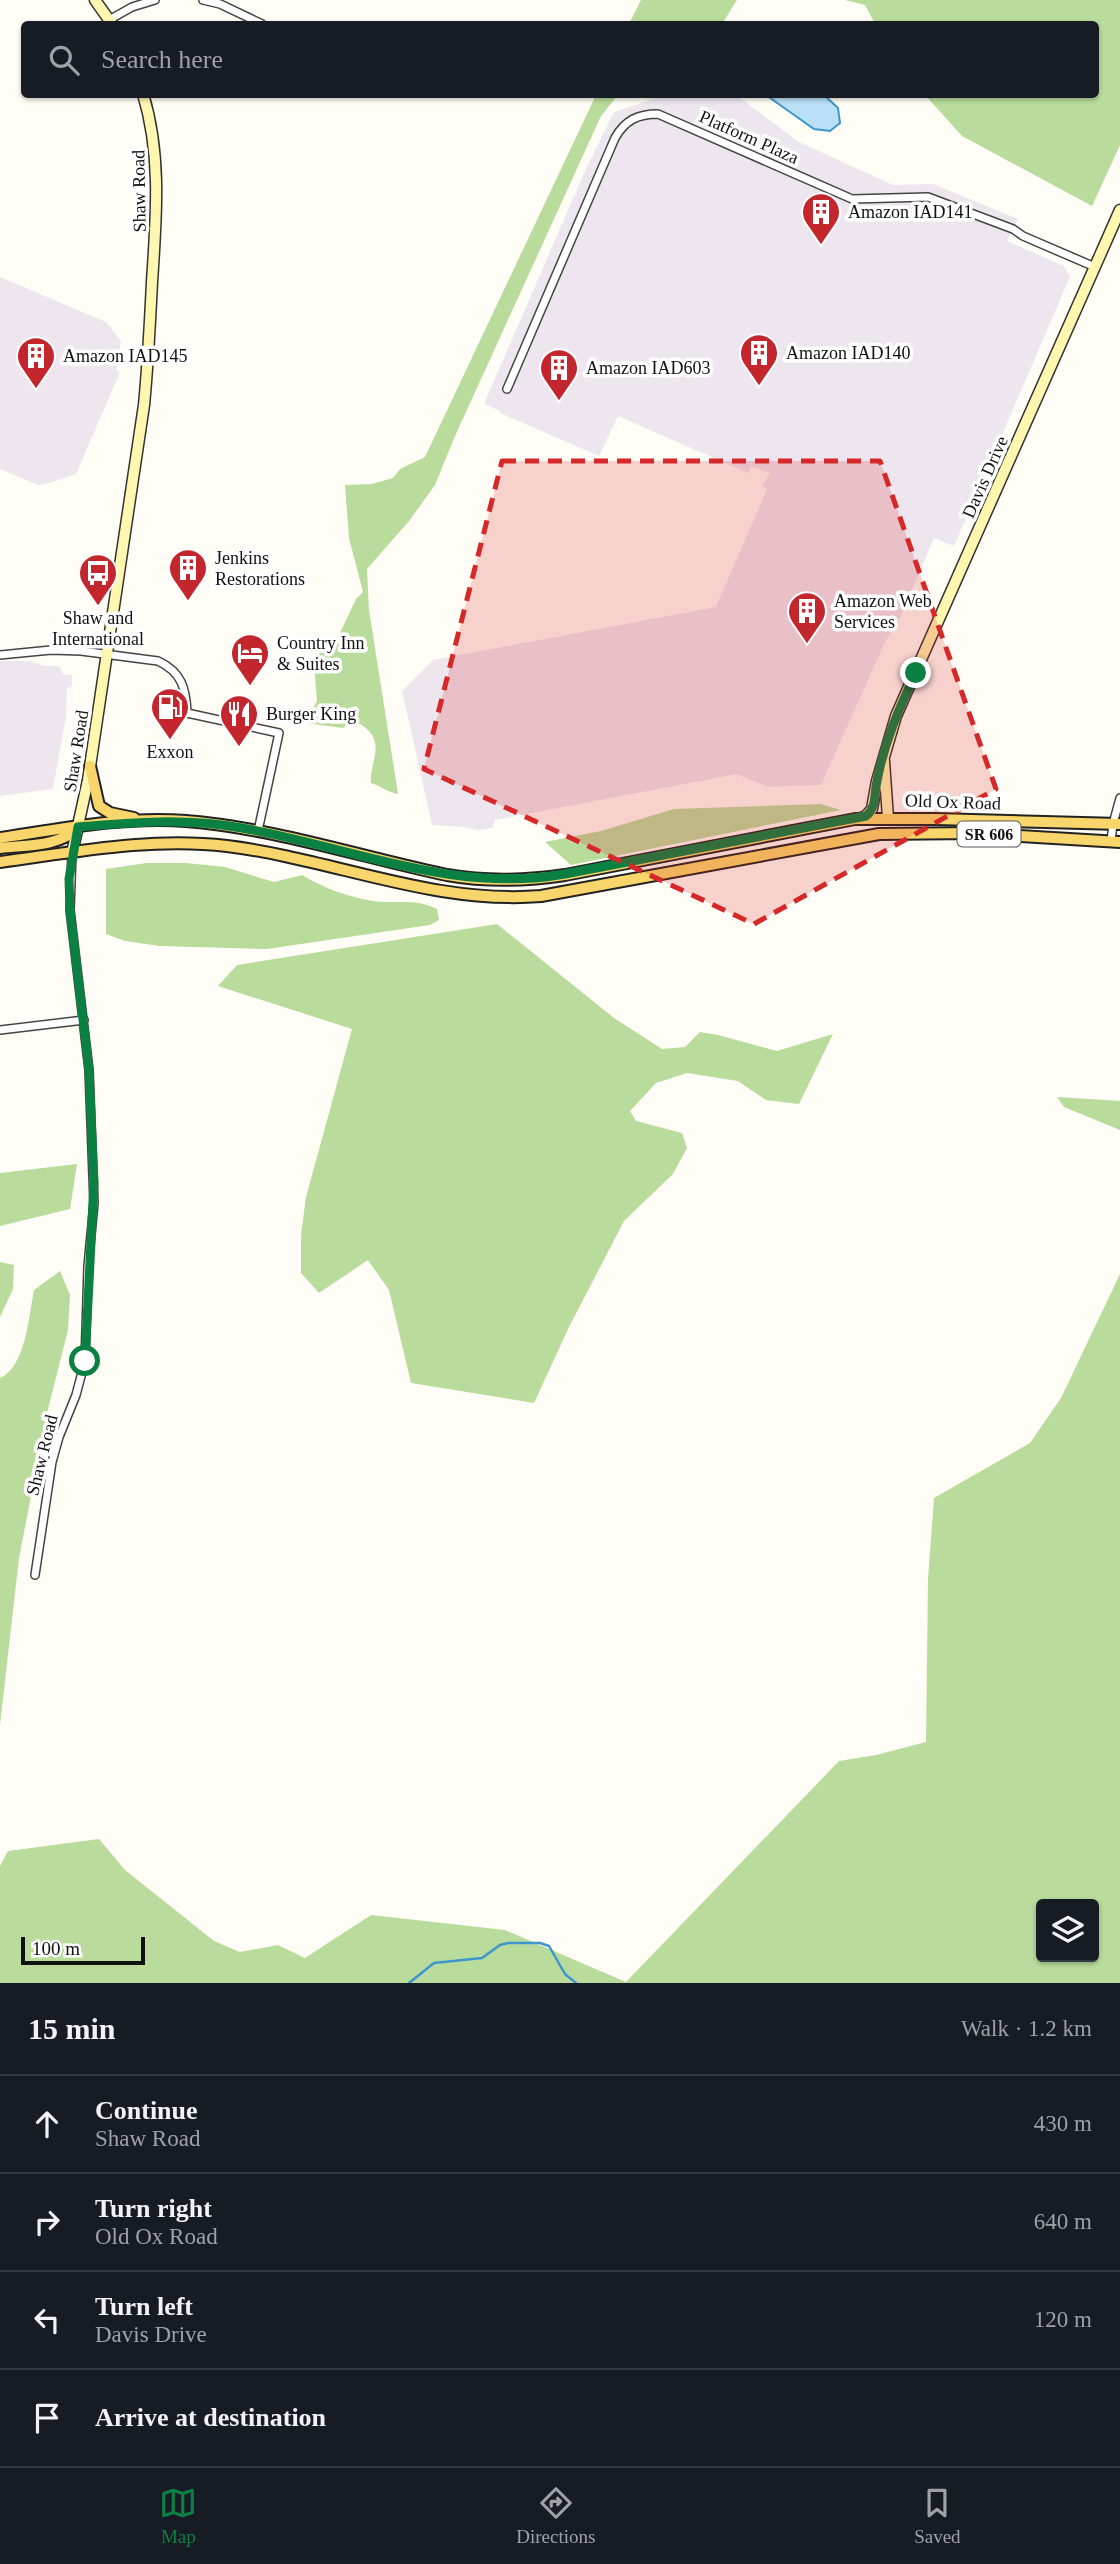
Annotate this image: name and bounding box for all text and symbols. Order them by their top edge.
search box [21,21,1099,98]
icon: search [45,41,83,79]
text: Search here [101,45,223,74]
street label: Platform Plaza [696,106,802,168]
street label: Shaw Road [128,150,150,232]
building icon: Amazon IAD141 [800,191,842,246]
place label: Amazon IAD141 [848,202,972,222]
building icon: Amazon IAD140 [738,332,780,387]
building icon: Amazon IAD145 [15,335,57,390]
place label: Amazon IAD140 [786,343,910,363]
place label: Amazon IAD145 [63,346,187,366]
building icon: Amazon IAD603 [538,347,580,402]
place label: Amazon IAD603 [586,358,710,378]
street label: Davis Drive [958,433,1012,521]
building icon: Jenkins Restorations [167,547,209,602]
place label: Jenkins Restorations [215,548,305,589]
bus stop icon: Shaw and International [77,552,119,607]
building icon: Amazon Web Services [786,590,828,645]
place label: Amazon Web Services [834,591,932,632]
place label: Shaw and International [52,608,144,649]
hotel icon: Country Inn & Suites [229,632,271,687]
place label: Country Inn & Suites [277,633,365,674]
route end [900,657,931,688]
fuel station icon: Exxon [149,686,191,741]
restaurant icon: Burger King [218,693,260,748]
place label: Burger King [266,704,356,724]
street label: Shaw Road [60,709,92,793]
place label: Exxon [147,742,194,762]
street label: Old Ox Road [905,790,1001,814]
road number: SR 606 [958,821,1020,846]
route start [69,1345,100,1376]
street label: Shaw Road [22,1413,62,1497]
map controls [1036,1899,1099,1962]
button: layers [1036,1899,1099,1962]
scale bar [21,1934,145,1966]
text: 100 m [32,1938,80,1959]
text: 15 min [28,2012,116,2045]
text: Walk · 1.2 km [961,2016,1092,2041]
text: Continue [95,2096,198,2125]
icon: ahead [28,2105,66,2143]
text: 430 m [1034,2111,1092,2136]
text: Shaw Road [95,2126,200,2151]
text: Turn right [95,2194,212,2223]
icon: right [28,2203,66,2241]
text: 640 m [1034,2209,1092,2234]
text: Old Ox Road [95,2224,218,2249]
text: Turn left [95,2292,193,2321]
icon: left [28,2301,66,2339]
text: 120 m [1034,2307,1092,2332]
text: Davis Drive [95,2322,207,2347]
icon: arrive [28,2399,66,2437]
text: Arrive at destination [95,2403,326,2432]
tab: Map [159,2484,197,2548]
tab: Directions [516,2484,595,2548]
tab: Saved [914,2484,961,2548]

